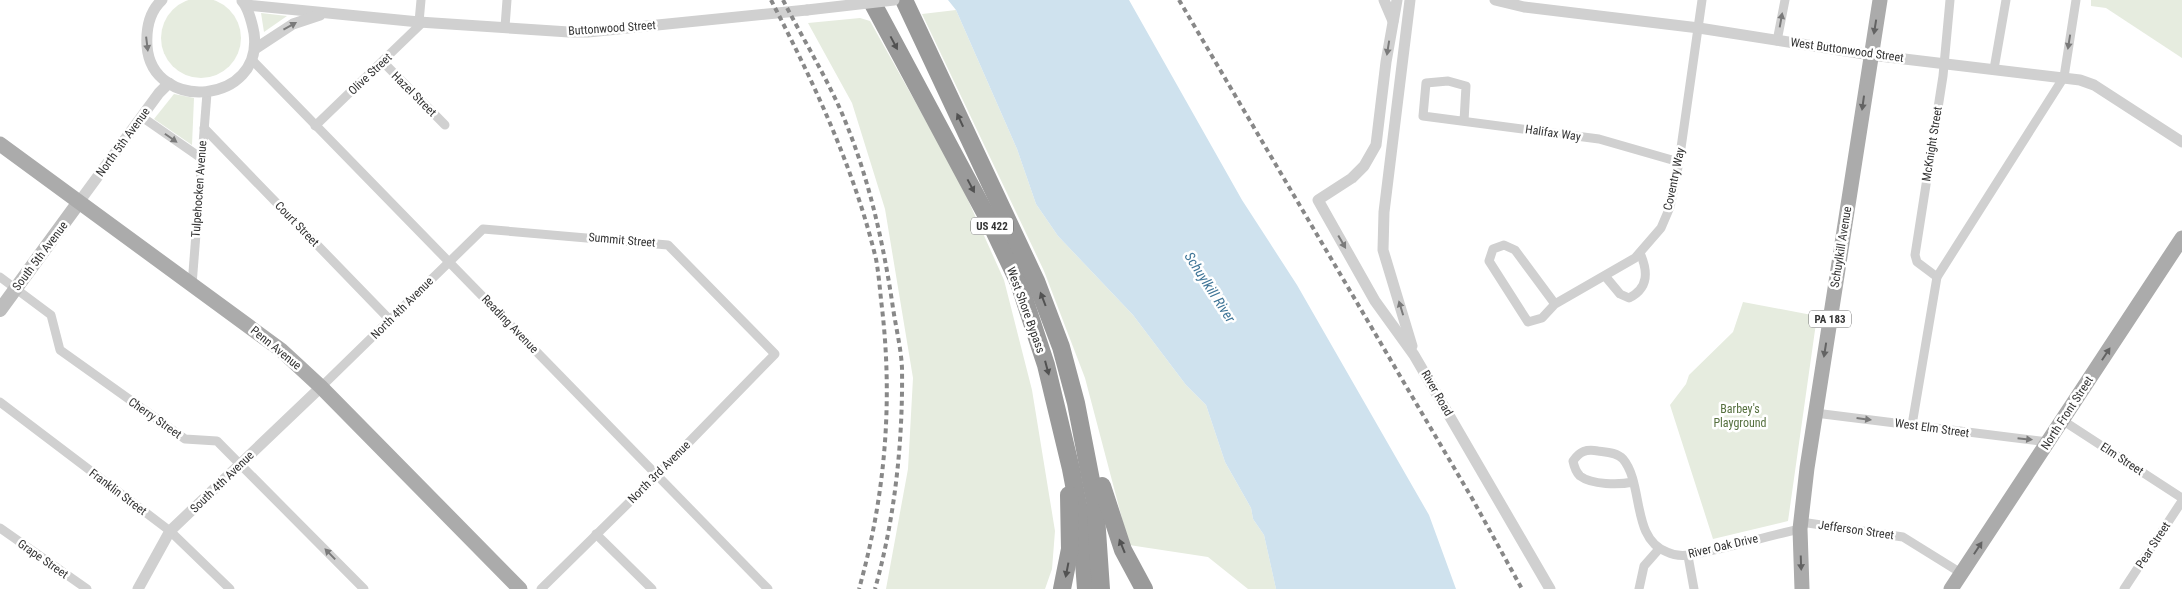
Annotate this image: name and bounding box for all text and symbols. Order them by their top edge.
one-way arrow [1778,12,1786,28]
street label: Buttonwood Street [568,18,657,38]
one-way arrow [1871,20,1879,36]
one-way arrow [284,22,297,31]
one-way arrow [2064,34,2072,50]
street label: West Buttonwood Street [1789,35,1905,65]
one-way arrow [890,36,898,50]
one-way arrow [144,37,152,53]
one-way arrow [1384,40,1392,56]
street label: Olive Street [345,50,395,98]
street label: Hazel Street [389,69,440,120]
one-way arrow [1859,95,1867,111]
street label: North 5th Avenue [93,104,153,179]
street label: McKnight Street [1919,105,1945,182]
one-way arrow [955,113,963,127]
street label: Halifax Way [1524,122,1582,144]
one-way arrow [164,133,178,143]
street label: Tulpehocken Avenue [189,140,209,238]
street label: Coventry Way [1661,146,1687,212]
one-way arrow [967,179,975,194]
street label: Court Street [272,199,322,250]
street label: Schuylkill Avenue [1828,205,1854,289]
street label: South 5th Avenue [10,218,71,293]
road number: US 422 [971,218,1013,235]
street label: Summit Street [588,230,657,250]
one-way arrow [1338,235,1346,250]
water label: Schuylkill River [1181,249,1239,326]
street label: West Shore Bypass [1004,265,1048,355]
street label: North 4th Avenue [368,274,436,342]
street label: Reading Avenue [479,292,542,356]
one-way arrow [1039,292,1046,307]
one-way arrow [1396,300,1404,315]
road number: PA 183 [1809,310,1851,328]
street label: Penn Avenue [248,323,304,373]
one-way arrow [1821,342,1829,358]
one-way arrow [2101,347,2110,361]
one-way arrow [1043,361,1051,376]
street label: River Road [1418,368,1456,418]
street label: North Front Street [2038,373,2096,452]
street label: Cherry Street [126,395,185,442]
park label: Barbey's Playground [1713,402,1767,430]
one-way arrow [1856,415,1872,423]
street label: West Elm Street [1894,416,1971,440]
one-way arrow [2017,435,2033,443]
street label: North 3rd Avenue [625,438,693,506]
street label: Elm Street [2098,440,2147,478]
street label: South 4th Avenue [187,448,257,516]
street label: Franklin Street [87,466,150,518]
street label: Jefferson Street [1817,518,1895,542]
street label: Pear Street [2133,519,2173,571]
street label: River Oak Drive [1687,531,1760,561]
street label: Grape Street [15,536,71,582]
one-way arrow [1117,539,1125,553]
one-way arrow [1973,542,1983,555]
one-way arrow [324,548,336,560]
one-way arrow [1797,555,1805,571]
one-way arrow [1062,562,1070,578]

